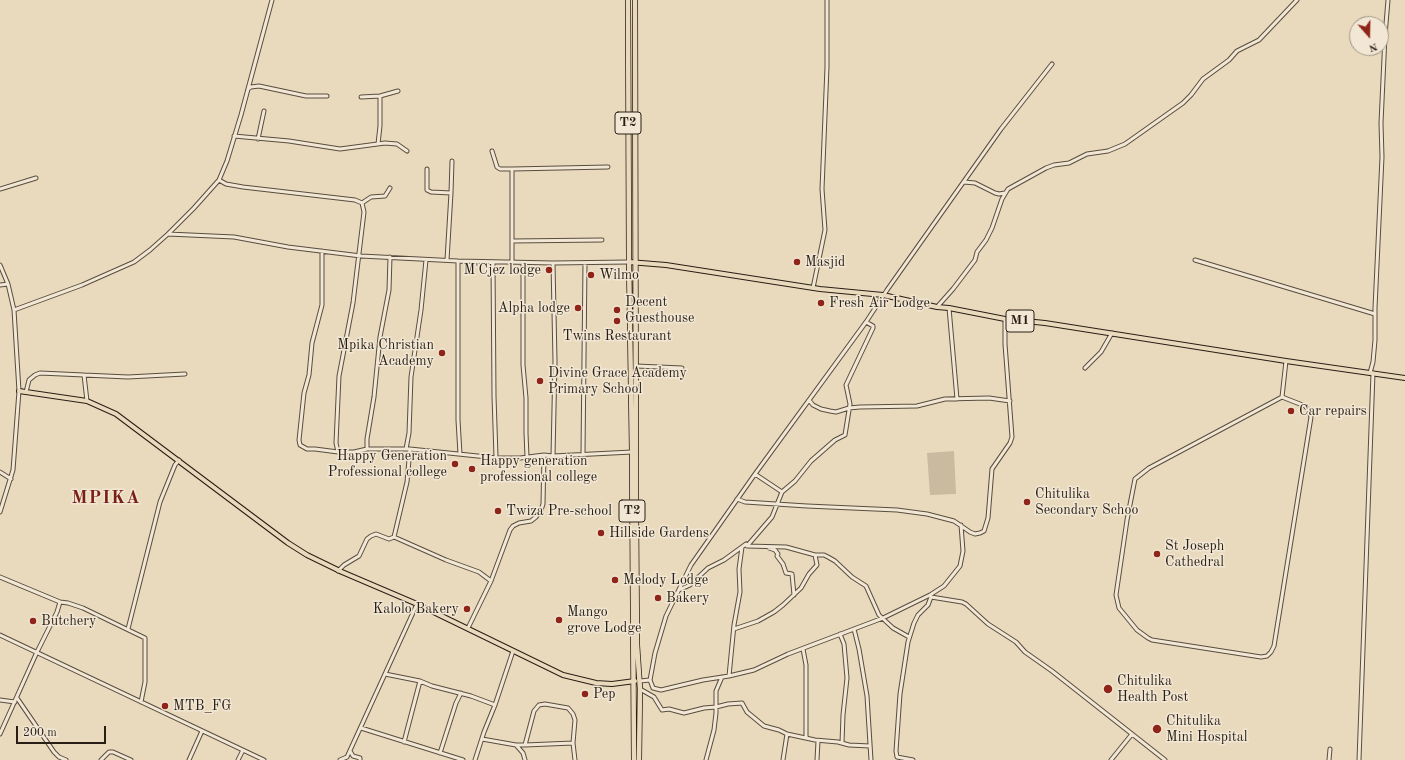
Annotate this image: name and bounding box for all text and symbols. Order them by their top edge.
north arrow [1349,16,1389,56]
text: N [1367,40,1379,53]
road number: T2 [615,112,641,134]
place label: Masjid [805,254,845,270]
marker: Masjid [792,257,802,267]
place label: M'Cjez lodge [463,262,541,278]
marker: M'Cjez lodge [544,265,554,275]
place label: Wilmo [599,267,639,283]
marker: Wilmo [586,270,596,280]
place label: Decent Guesthouse [625,294,695,326]
place label: Fresh Air Lodge [829,295,930,311]
marker: Fresh Air Lodge [816,298,826,308]
place label: Alpha lodge [498,300,570,316]
marker: Alpha lodge [573,303,583,313]
marker: Decent Guesthouse [612,305,622,315]
road number: M1 [1006,310,1034,332]
marker: Twins Restaurant [612,316,622,326]
place label: Twins Restaurant [562,328,672,344]
place label: Mpika Christian Academy [337,337,434,370]
marker: Mpika Christian Academy [437,348,447,358]
place label: Divine Grace Academy Primary School [548,365,687,398]
marker: Divine Grace Academy Primary School [535,376,545,386]
place label: Car repairs [1299,403,1367,419]
marker: Car repairs [1286,406,1296,416]
place label: Happy Generation Professional college [328,448,447,480]
place label: Happy generation professional college [480,453,597,486]
marker: Happy Generation Professional college [450,459,460,469]
marker: Happy generation professional college [467,464,477,474]
place label: Chitulika Secondary Schoo [1035,486,1138,518]
district label: MPIKA [71,487,141,509]
marker: Chitulika Secondary Schoo [1022,497,1032,507]
road number: T2 [619,500,645,522]
place label: Twiza Pre-school [506,503,612,519]
marker: Twiza Pre-school [493,506,503,516]
place label: Hillside Gardens [609,525,709,541]
marker: Hillside Gardens [596,528,606,538]
place label: St Joseph Cathedral [1165,538,1224,570]
marker: St Joseph Cathedral [1152,549,1162,559]
place label: Melody Lodge [623,572,708,588]
marker: Melody Lodge [610,575,620,585]
place label: Bakery [666,590,709,606]
marker: Bakery [653,593,663,603]
place label: Kalolo Bakery [373,601,459,617]
marker: Kalolo Bakery [462,604,472,614]
place label: Mango grove Lodge [567,604,641,636]
place label: Butchery [41,613,96,629]
marker: Mango grove Lodge [554,615,564,625]
marker: Butchery [28,616,38,626]
place label: Chitulika Health Post [1117,673,1188,706]
marker: Chitulika Health Post [1102,683,1114,695]
place label: Pep [593,686,615,702]
marker: Pep [580,689,590,699]
place label: MTB_FG [173,698,231,714]
marker: MTB_FG [160,701,170,711]
place label: Chitulika Mini Hospital [1166,713,1247,746]
scale bar [18,718,108,744]
marker: Chitulika Mini Hospital [1151,723,1163,735]
text: 200 m [23,727,57,739]

